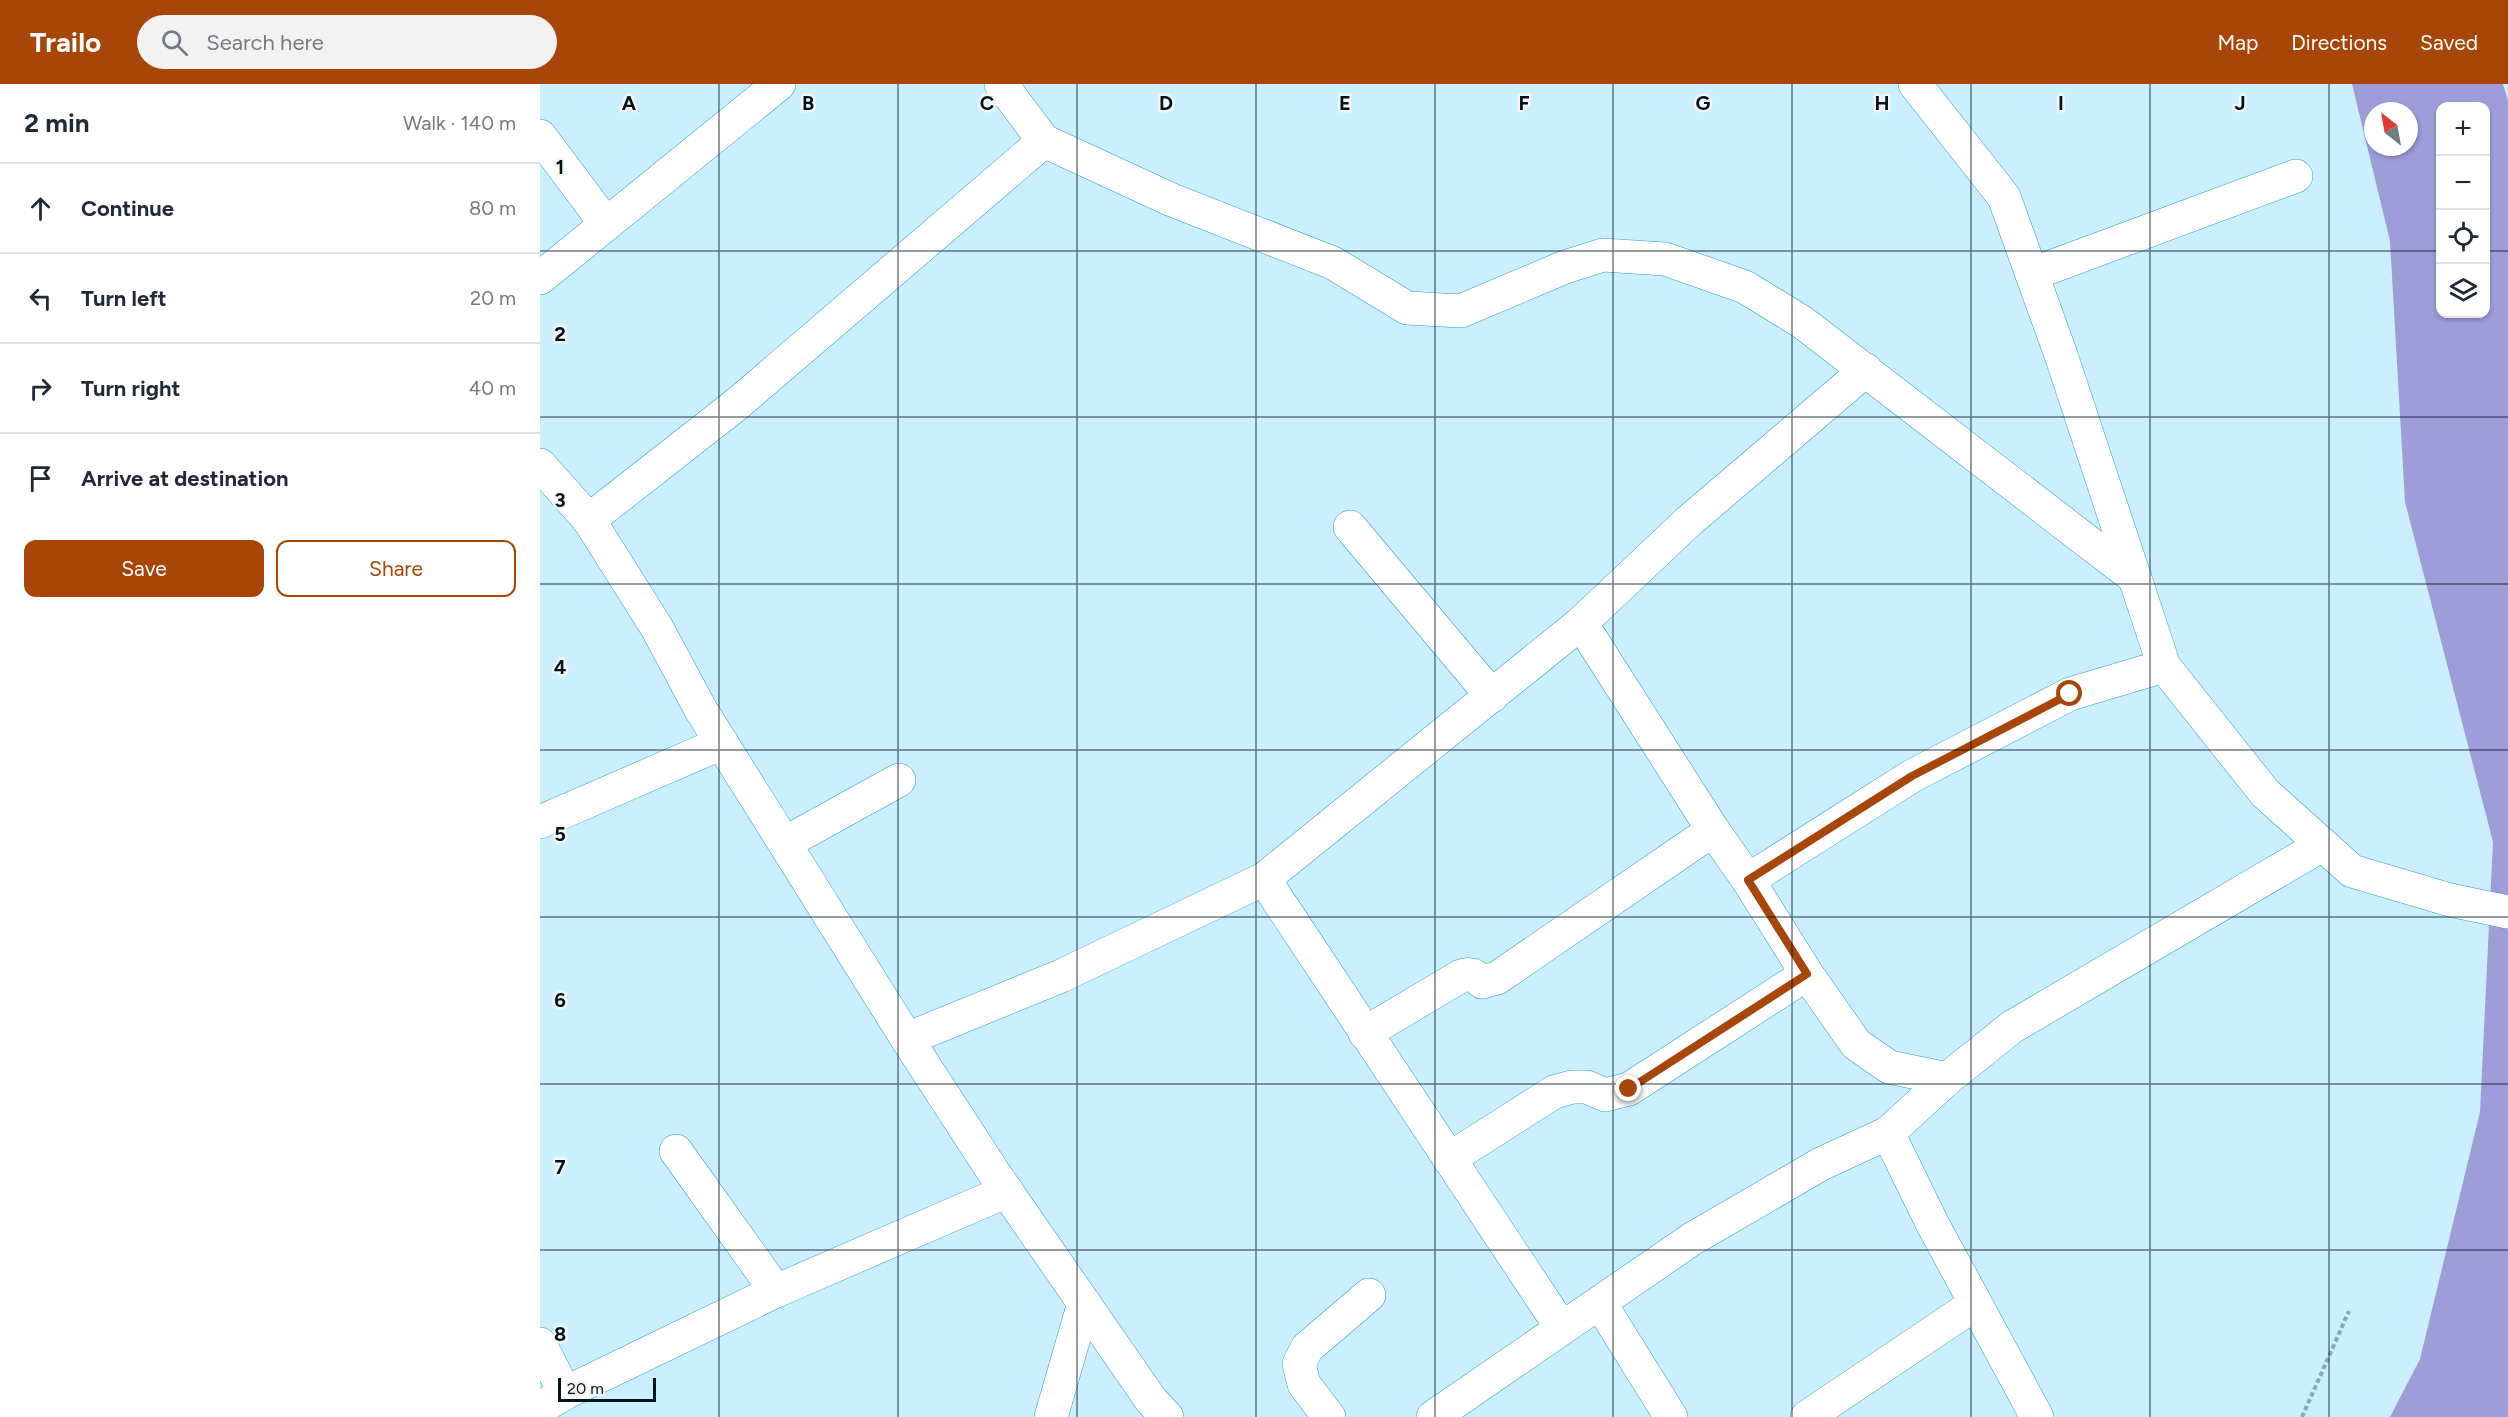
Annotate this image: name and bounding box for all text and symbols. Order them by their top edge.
search box [137,15,557,69]
text: Trailo [30,25,101,59]
icon: search [158,26,191,59]
text: Search here [206,29,324,56]
text: Map [2217,30,2258,55]
text: Directions [2291,30,2387,55]
text: Saved [2420,30,2478,55]
text: A [622,91,637,115]
text: B [802,91,814,115]
text: C [980,91,994,115]
text: D [1159,91,1173,115]
text: E [1339,91,1351,115]
text: F [1518,91,1530,115]
text: G [1696,91,1711,115]
text: H [1875,91,1890,115]
text: I [2058,91,2064,115]
text: J [2234,91,2246,115]
north arrow [2364,102,2418,156]
map controls [2436,102,2490,318]
button: + [2436,102,2490,156]
text: 2 min [24,107,90,139]
text: Walk · 140 m [403,111,516,135]
text: 1 [556,155,564,179]
button: − [2436,156,2490,210]
icon: ahead [24,192,57,225]
text: Continue [81,195,174,222]
text: 80 m [469,196,516,220]
button: locate [2436,210,2490,264]
button: layers [2436,264,2490,318]
icon: left [24,282,57,315]
text: Turn left [81,285,167,312]
text: 20 m [470,286,516,310]
text: 2 [554,322,566,346]
icon: right [24,372,57,405]
text: Turn right [81,375,180,402]
text: 40 m [469,376,516,400]
icon: arrive [24,462,57,495]
text: Arrive at destination [81,465,289,492]
text: 3 [554,488,566,512]
button: Save [24,540,264,597]
button: Share [276,540,516,597]
text: 4 [554,655,567,679]
route start [2056,680,2082,706]
text: 5 [554,822,566,846]
text: 6 [554,988,566,1012]
route end [1615,1075,1641,1101]
text: 7 [554,1155,566,1179]
text: 8 [554,1322,566,1346]
scale bar [558,1375,656,1402]
text: 20 m [567,1379,604,1398]

